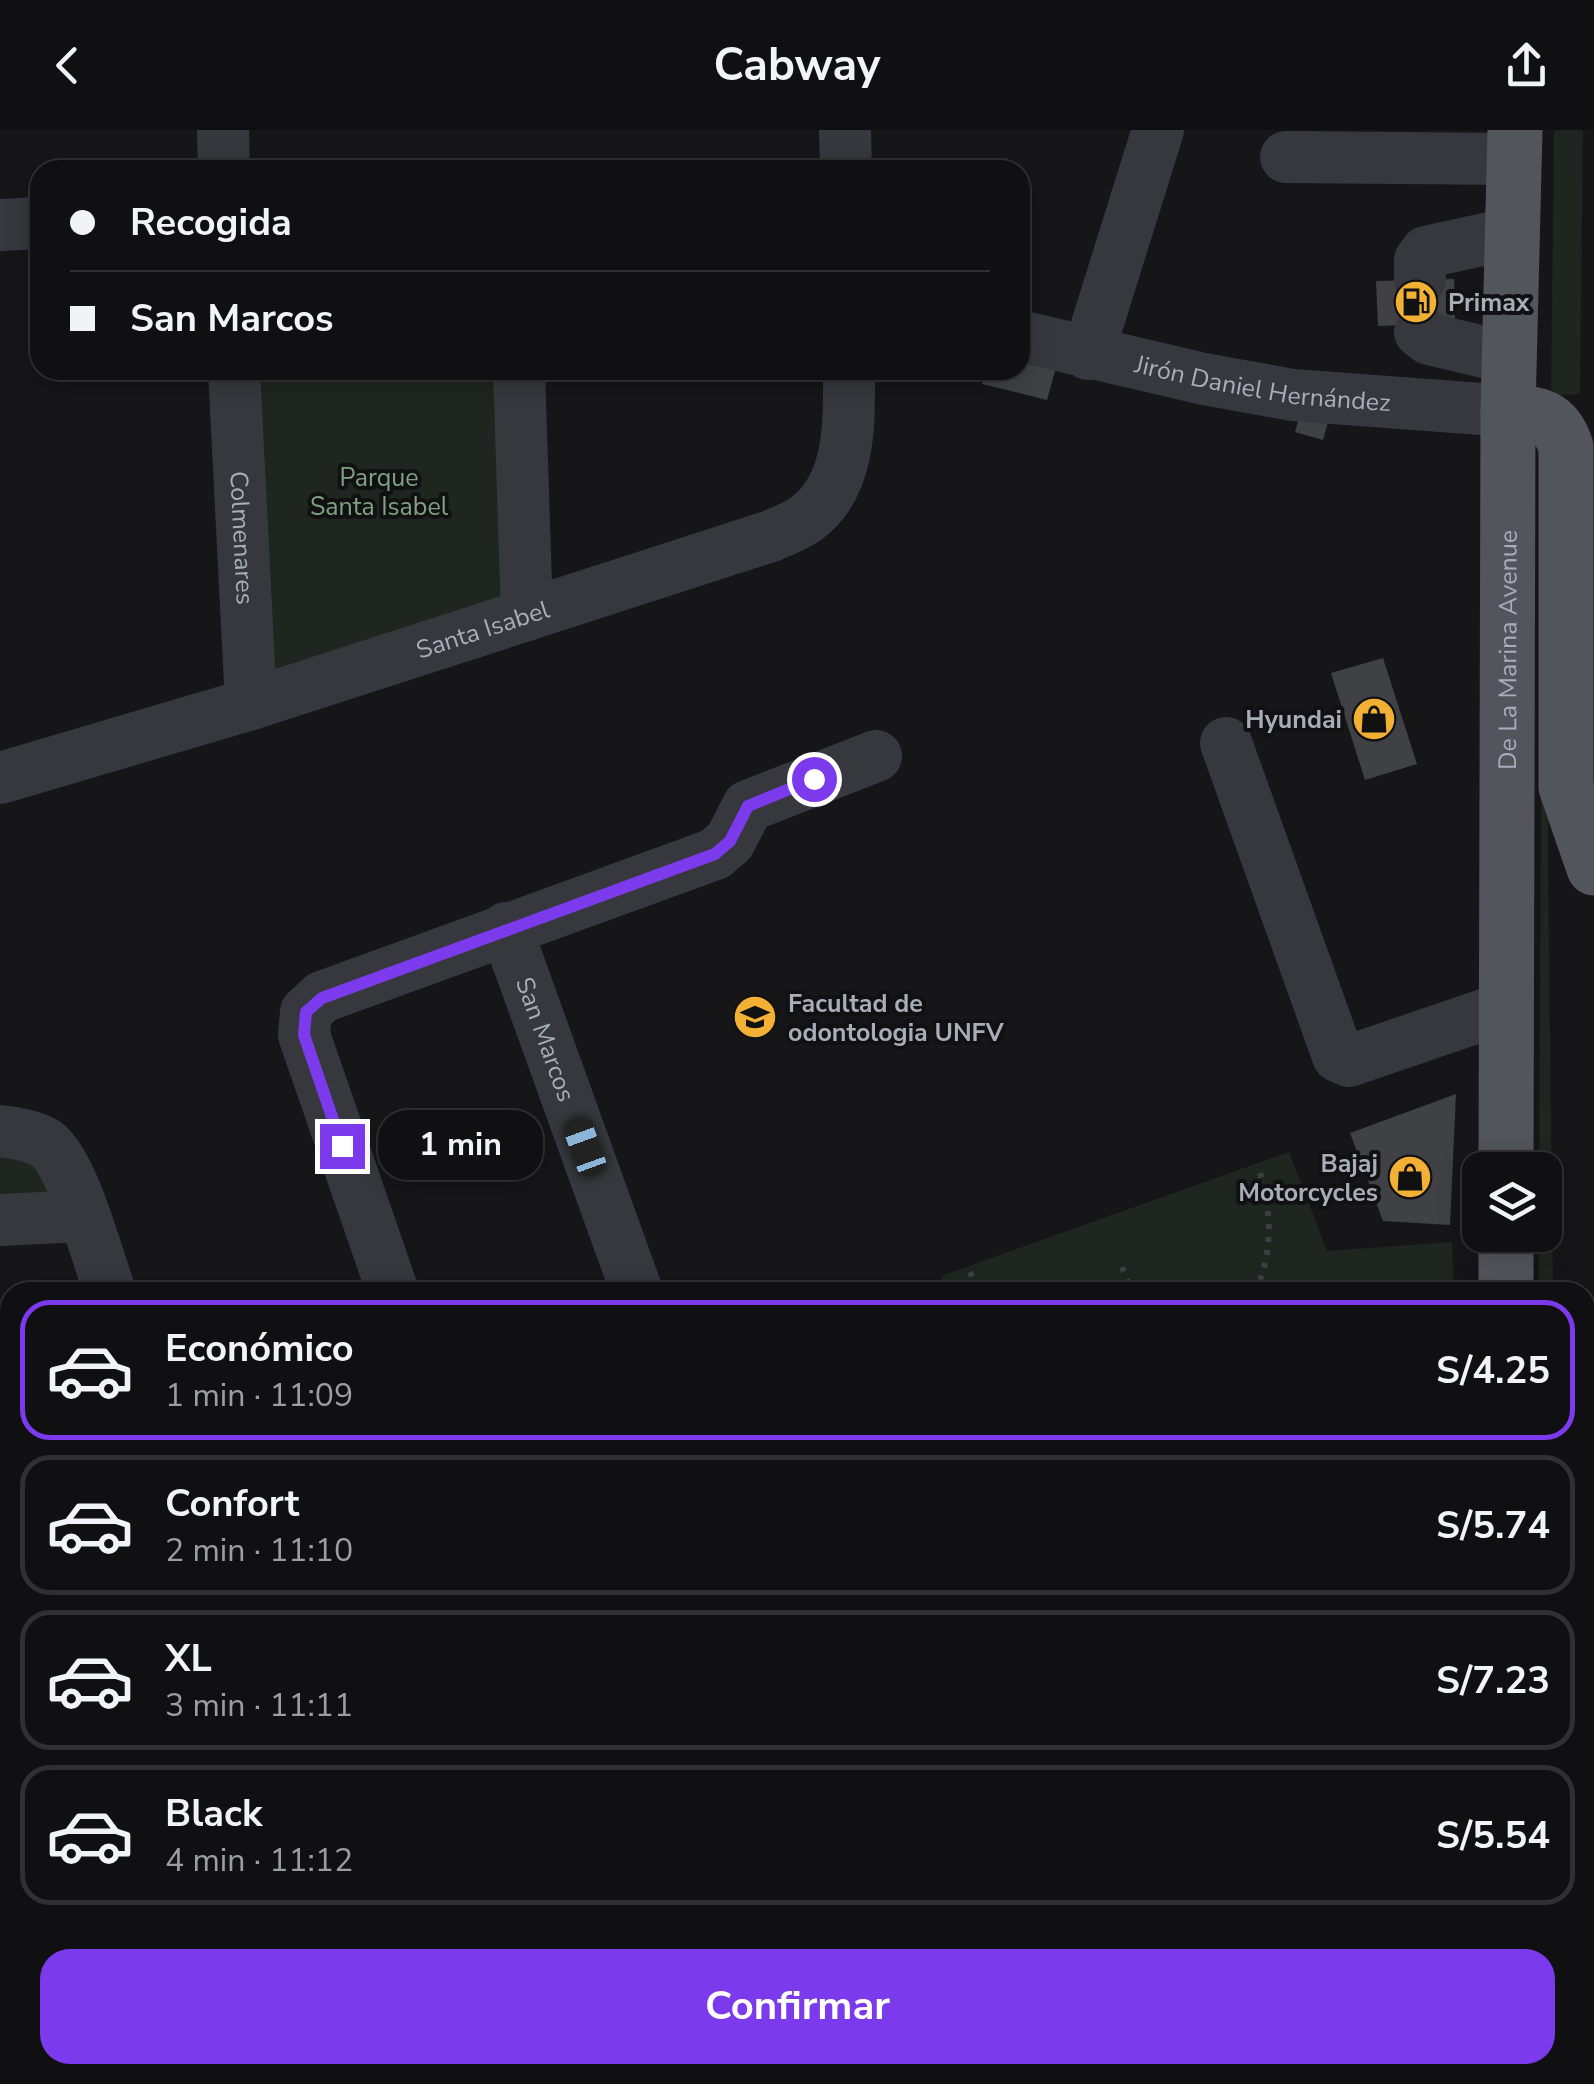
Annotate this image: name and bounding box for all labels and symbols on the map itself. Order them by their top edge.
fuel station icon: Primax [1393,279,1439,325]
place label: Primax [1448,286,1530,320]
street label: Jirón Daniel Hernández [1130,347,1392,420]
park label: Parque Santa Isabel [310,461,449,524]
street label: Colmenares [221,470,262,605]
street label: De La Marina Avenue [1491,530,1526,770]
street label: Santa Isabel [412,593,554,668]
shop icon: Hyundai [1351,696,1397,742]
place label: Hyundai [1245,703,1342,737]
route start [792,757,837,802]
street label: San Marcos [507,972,583,1106]
place label: Facultad de odontologia UNFV [788,987,1005,1050]
school or university icon: Facultad de odontologia UNFV [732,994,778,1040]
callout: 1 min [377,1111,542,1181]
car [561,1114,609,1180]
route end [320,1124,365,1169]
place label: Bajaj Motorcycles [1238,1147,1378,1210]
shop icon: Bajaj Motorcycles [1387,1154,1433,1200]

